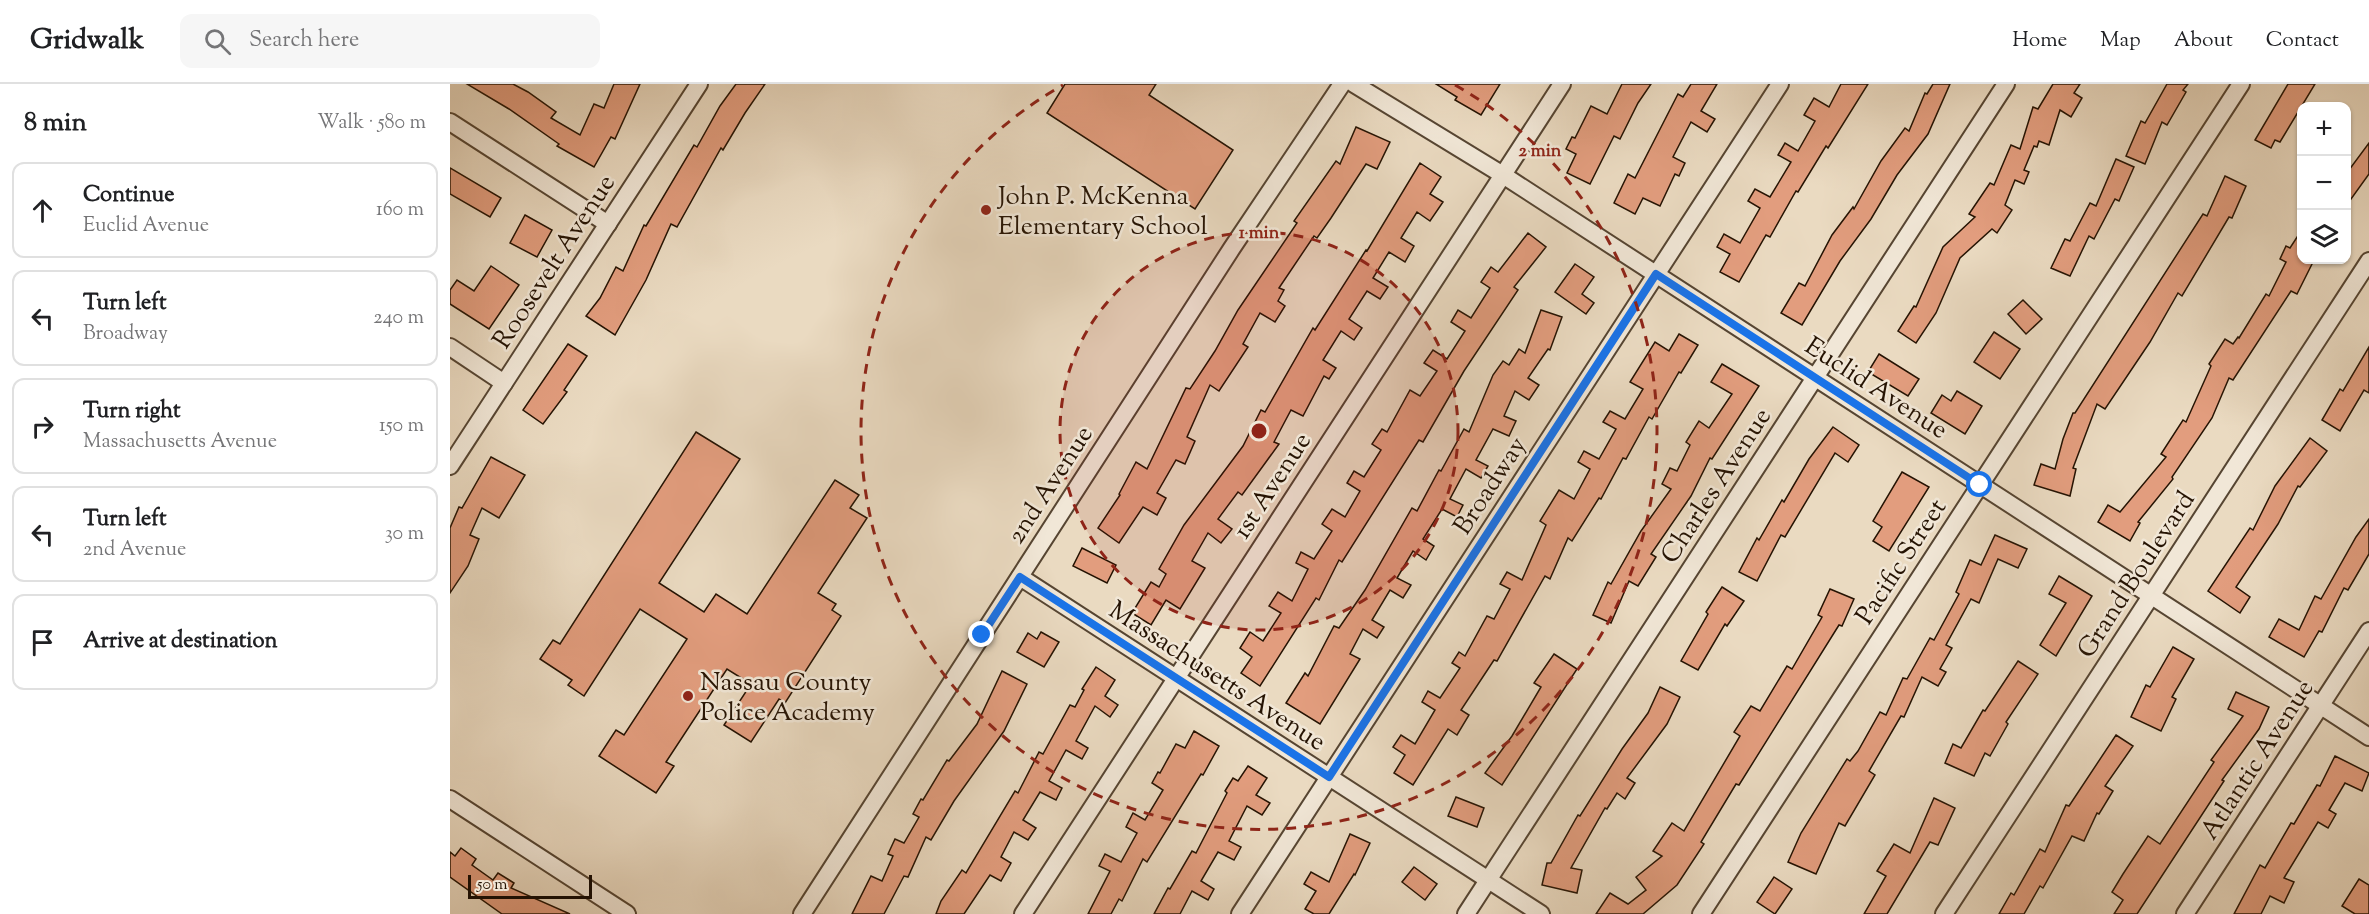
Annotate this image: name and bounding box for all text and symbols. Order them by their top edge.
search box [180,14,600,68]
text: Gridwalk [30,21,144,61]
icon: search [201,25,234,58]
text: Search here [249,25,359,57]
text: Home [2012,26,2067,56]
text: Map [2100,26,2141,56]
text: About [2174,26,2233,56]
text: Contact [2266,26,2339,56]
map controls [2297,102,2351,264]
button: + [2297,102,2351,156]
text: 8 min [24,105,87,142]
text: Walk · 580 m [317,109,426,138]
text: 2 min [1519,139,1562,165]
button: − [2297,156,2351,210]
street label: Roosevelt Avenue [485,168,625,357]
place label: John P. McKenna Elementary School [996,179,1208,246]
text: Continue [83,180,174,212]
icon: ahead [26,194,59,227]
text: 160 m [376,196,424,225]
marker: John P. McKenna Elementary School [979,203,993,217]
button: layers [2297,210,2351,264]
text: Euclid Avenue [83,212,209,241]
text: 1 min [1239,221,1280,247]
text: Turn left [83,288,166,320]
icon: left [26,302,59,335]
text: 240 m [373,304,424,333]
text: Broadway [83,320,168,349]
street label: Euclid Avenue [1797,329,1954,449]
text: Turn right [83,396,180,428]
street label: Charles Avenue [1653,401,1781,572]
icon: right [26,410,59,443]
text: 150 m [379,412,424,441]
street label: 2nd Avenue [999,419,1103,552]
centre of rings [1249,421,1269,441]
street label: 1st Avenue [1225,426,1321,547]
text: Massachusetts Avenue [83,428,277,457]
street label: Broadway [1446,430,1537,543]
route start [1966,471,1992,497]
street label: Grand Boulevard [2069,484,2205,666]
street label: Pacific Street [1847,492,1957,633]
text: Turn left [83,504,166,536]
icon: left [26,518,59,551]
text: 30 m [385,520,424,549]
text: 2nd Avenue [83,536,186,565]
street label: Massachusetts Avenue [1101,593,1332,761]
route end [968,621,994,647]
icon: arrive [26,626,59,659]
text: Arrive at destination [83,626,278,658]
place label: Nassau County Police Academy [700,665,875,732]
street label: Atlantic Avenue [2192,673,2324,848]
marker: Nassau County Police Academy [681,689,695,703]
scale bar [468,872,592,900]
text: 50 m [477,874,508,897]

